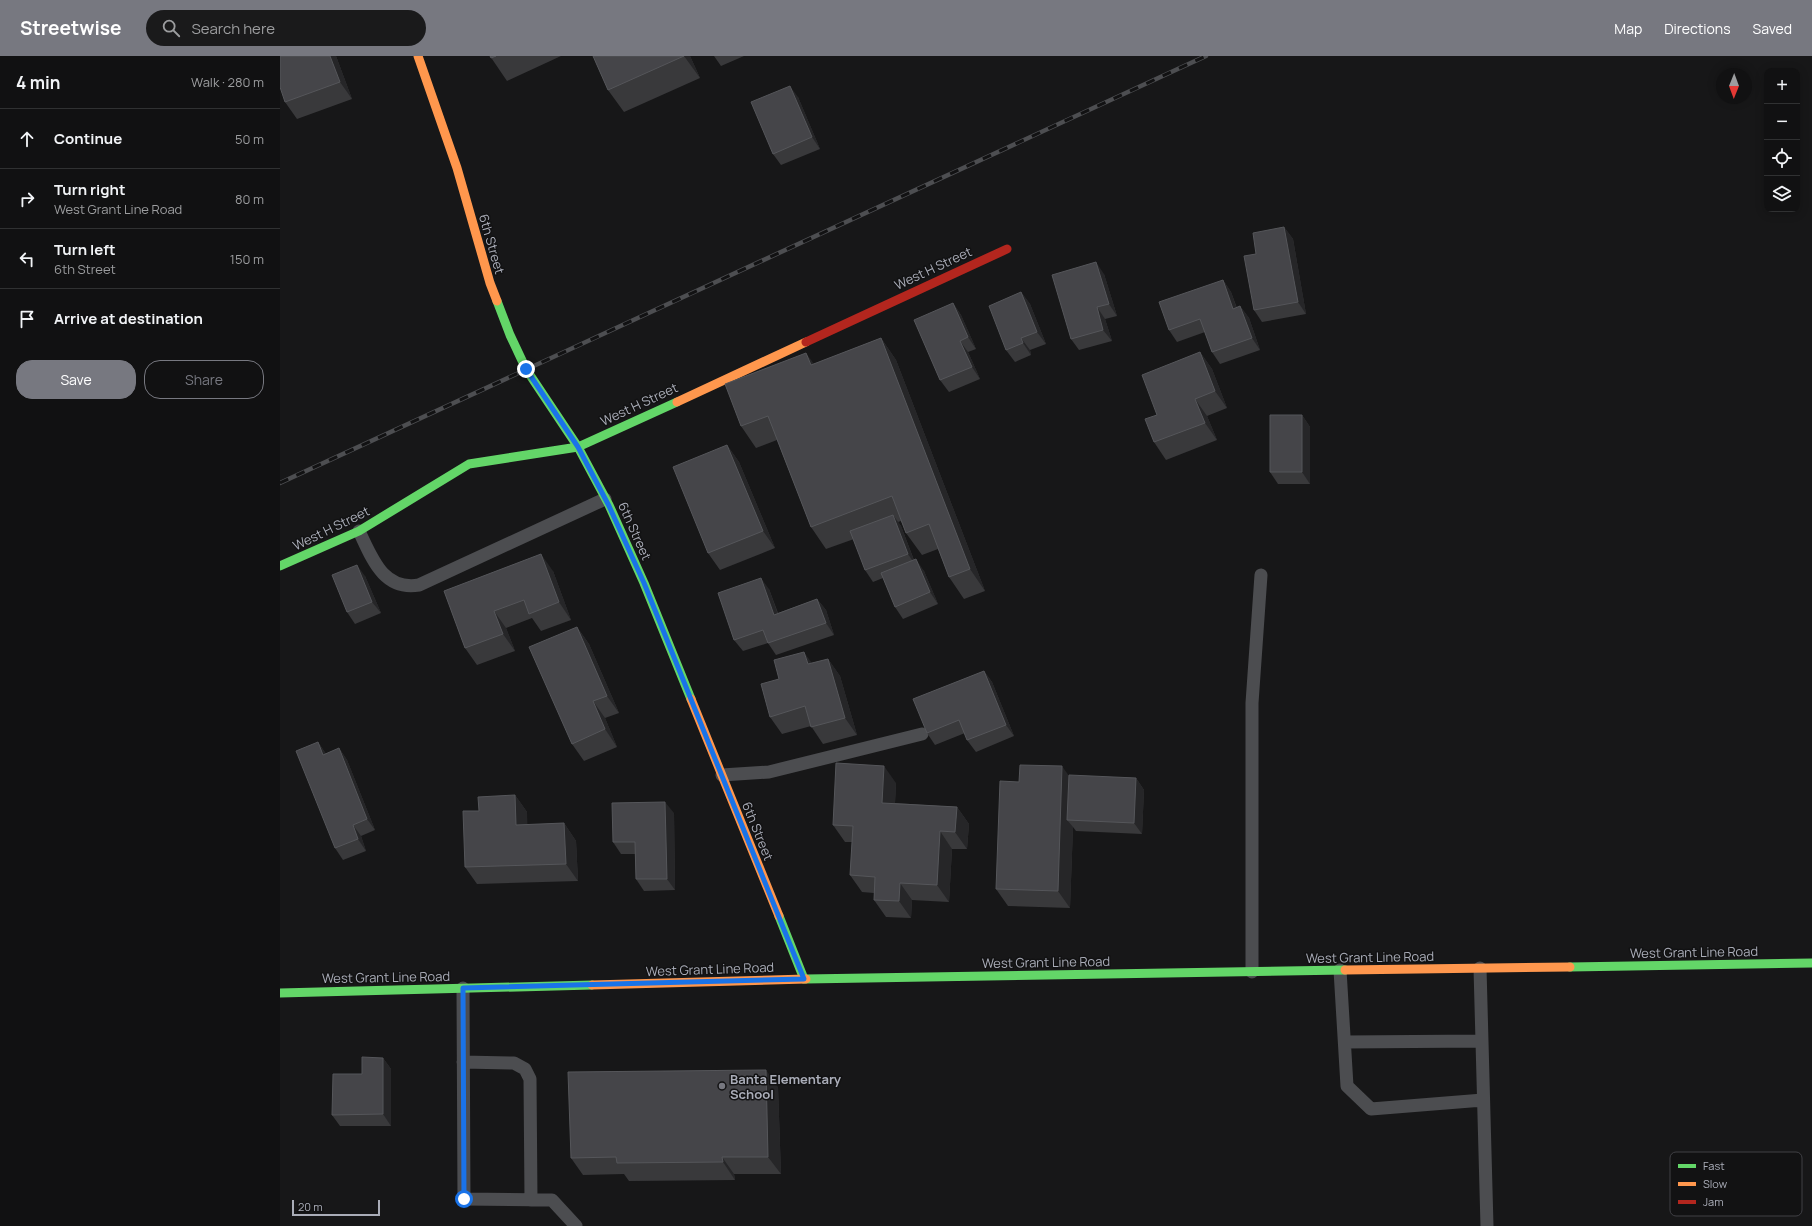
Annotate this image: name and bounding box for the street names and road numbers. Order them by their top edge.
street label: 6th Street [475,212,509,276]
street label: West H Street [891,242,975,294]
street label: West H Street [597,378,681,430]
street label: 6th Street [614,499,656,563]
street label: West H Street [290,502,372,554]
street label: 6th Street [738,799,778,863]
street label: West Grant Line Road [1630,942,1758,962]
street label: West Grant Line Road [1306,947,1434,967]
street label: West Grant Line Road [982,952,1110,972]
street label: West Grant Line Road [646,958,774,980]
street label: West Grant Line Road [322,967,450,987]

